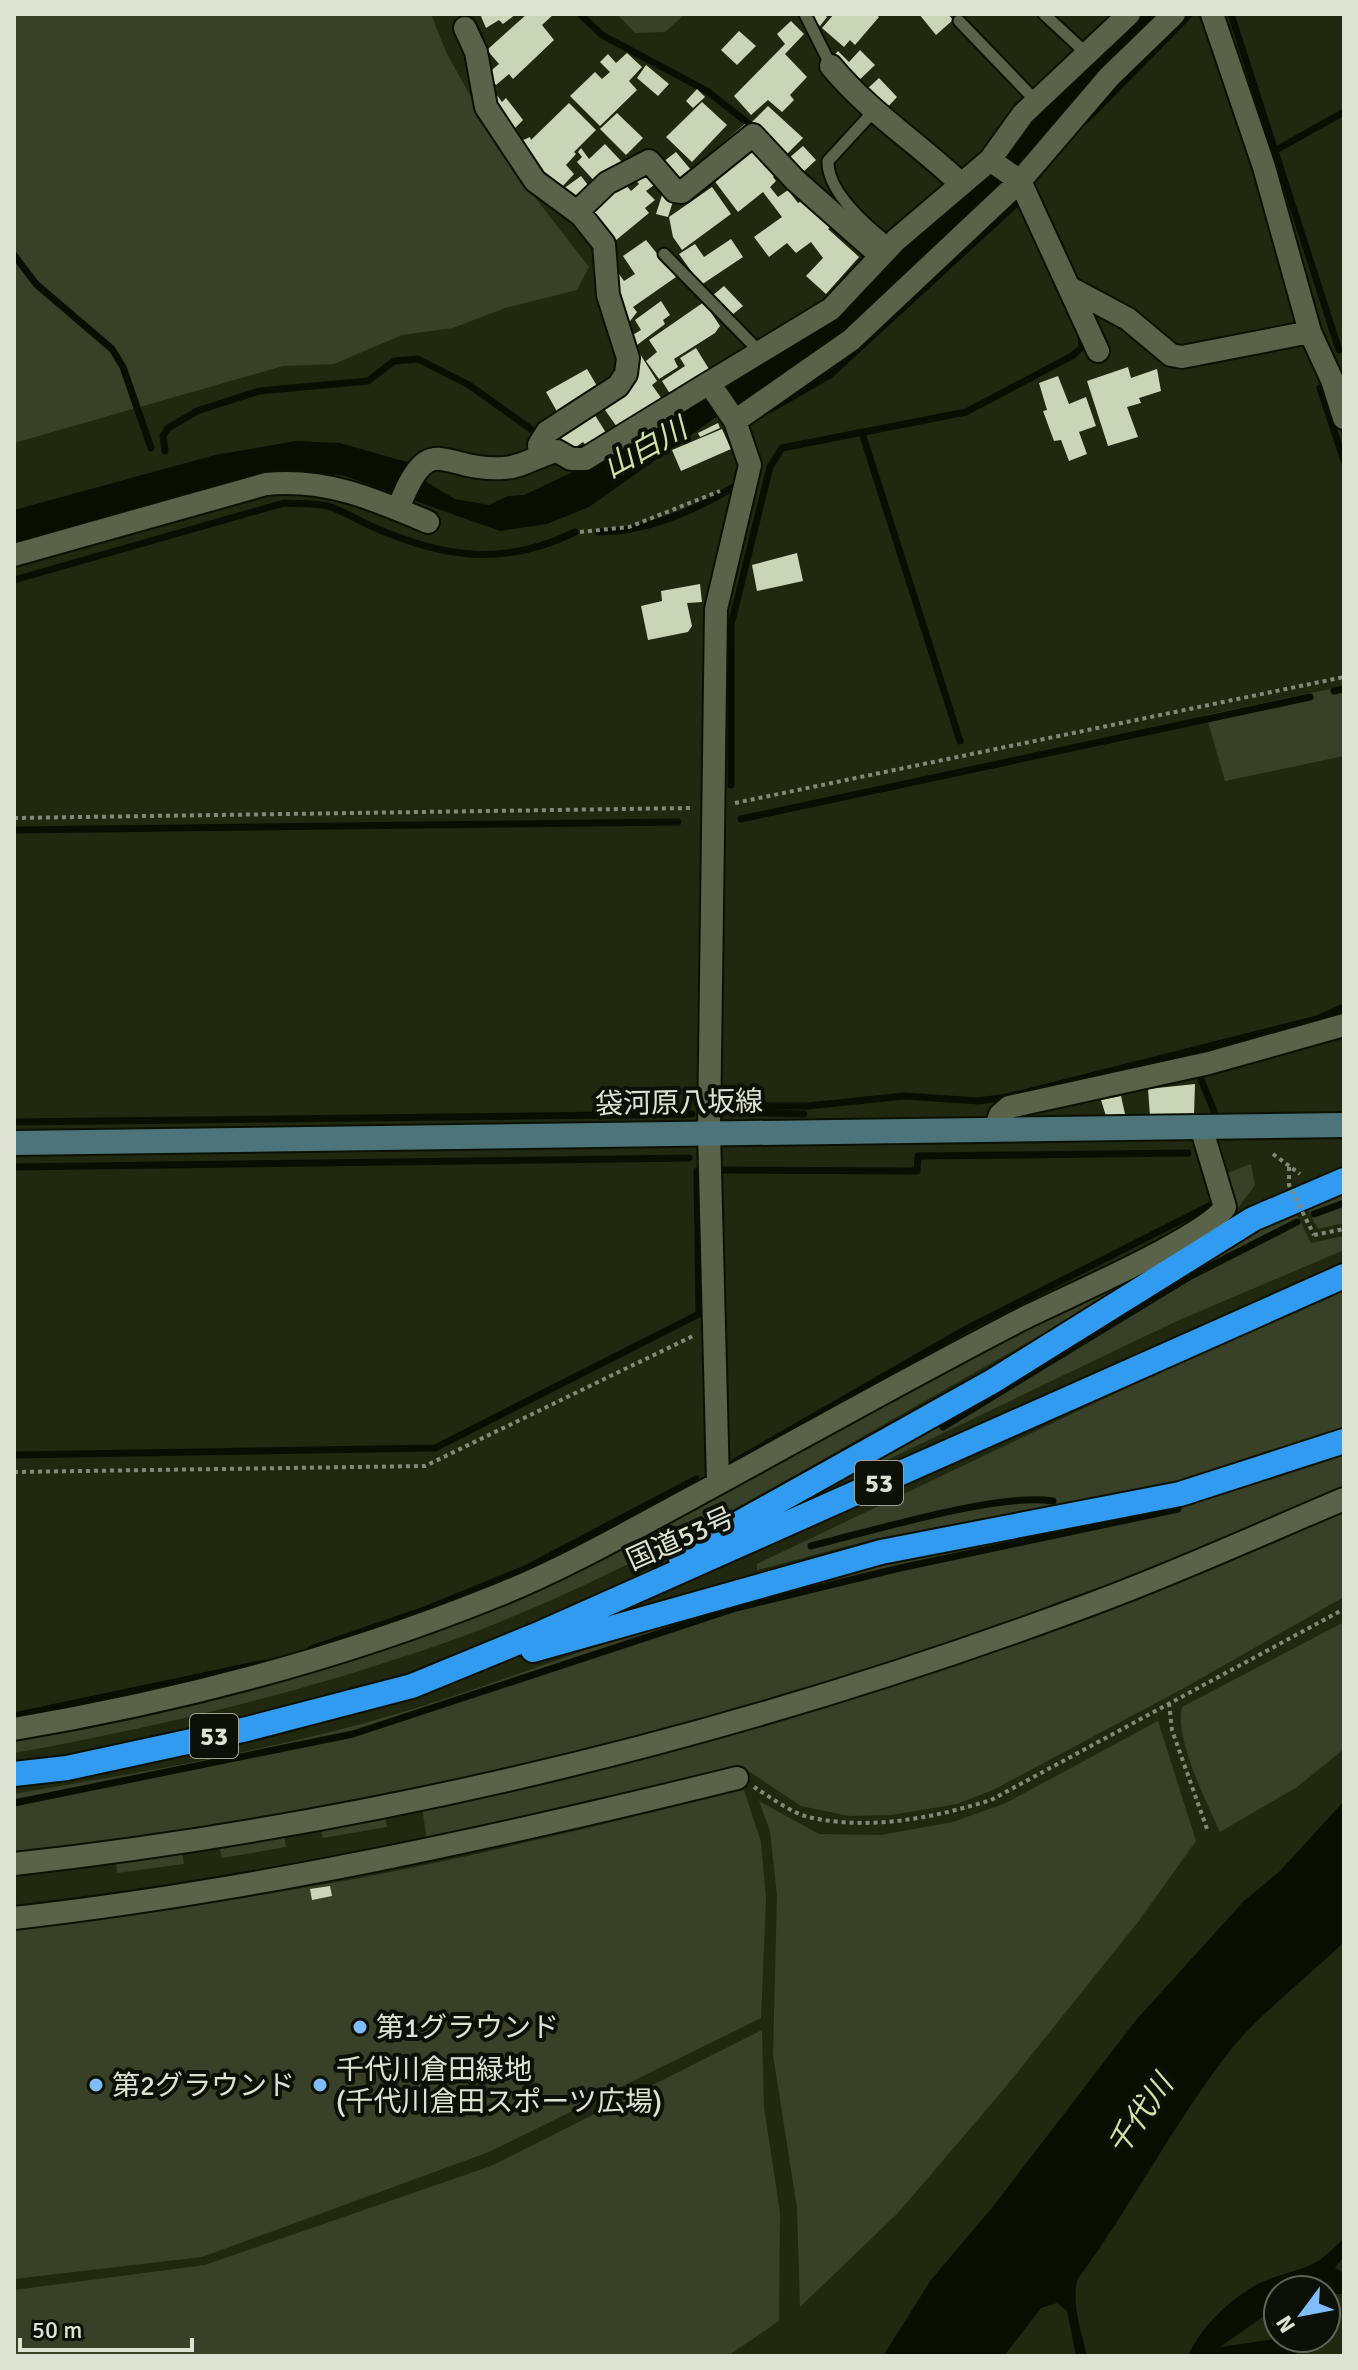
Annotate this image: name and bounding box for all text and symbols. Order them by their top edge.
water label: 山白川 [597,409,696,486]
street label: 袋河原八坂線 [595,1085,763,1121]
road number: 53 [855,1461,903,1505]
street label: 国道53号 [621,1500,740,1578]
road number: 53 [190,1714,238,1758]
place label: 第1グラウンド [376,2011,559,2045]
marker: 第1グラウンド [351,2018,369,2036]
place label: 千代川倉田緑地 (千代川倉田スポーツ広場) [336,2053,662,2119]
water label: 千代川 [1099,2065,1183,2163]
place label: 第2グラウンド [112,2069,295,2103]
marker: 第2グラウンド [87,2076,105,2094]
marker: 千代川倉田緑地 (千代川倉田スポーツ広場) [311,2076,329,2094]
north arrow [1262,2274,1342,2354]
scale bar [20,2302,192,2352]
text: N [1270,2311,1301,2338]
text: 50 m [32,2315,82,2345]

